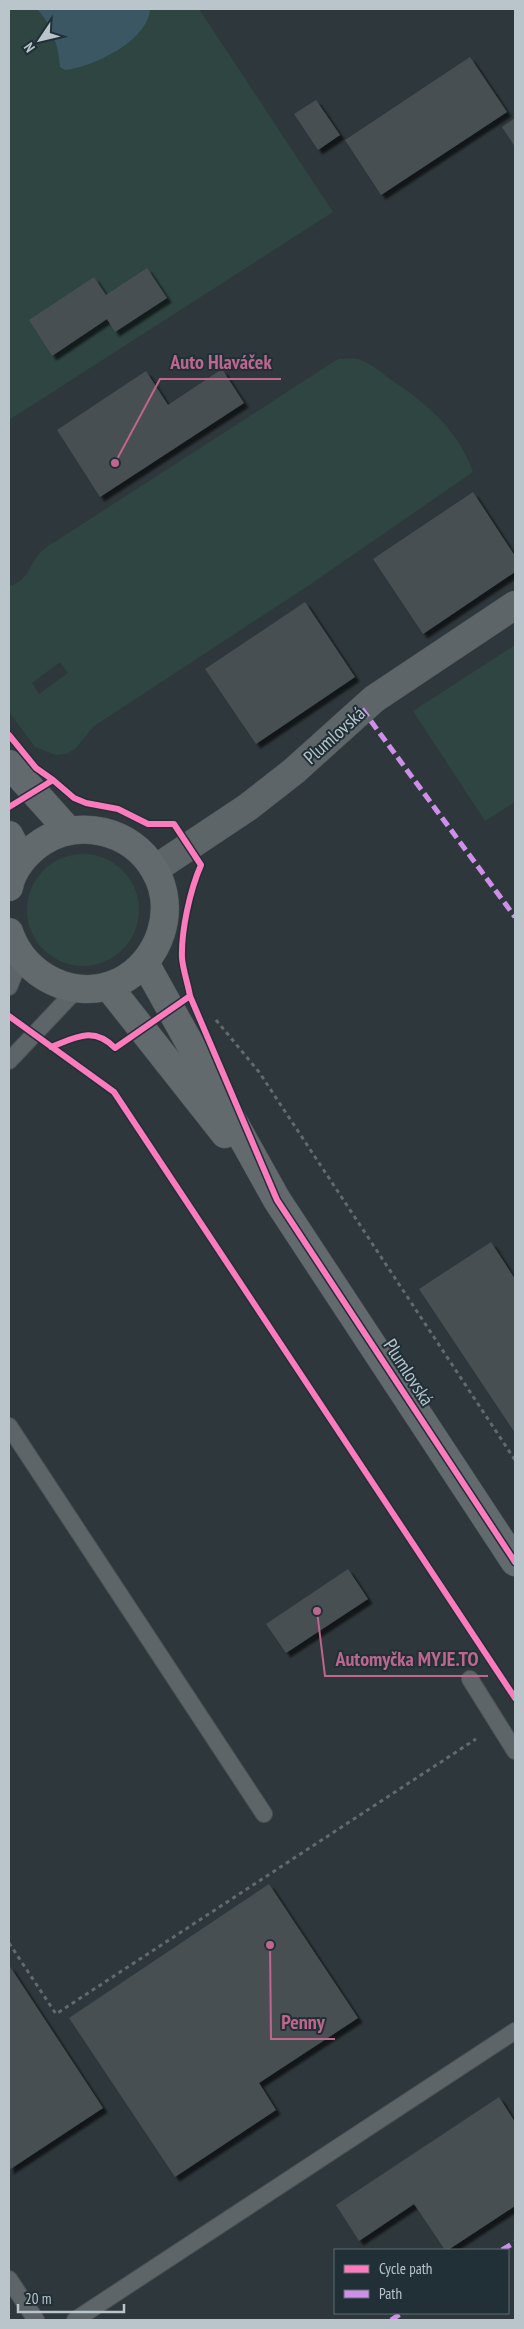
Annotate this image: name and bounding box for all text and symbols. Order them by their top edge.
north arrow [15,15,65,65]
text: N [20,39,39,56]
callout: Auto Hlaváček [160,344,281,379]
text: Auto Hlaváček [169,349,272,375]
street label: Plumlovská [298,701,370,769]
street label: Plumlovská [379,1334,439,1410]
callout: Automyčka MYJE.TO [325,1641,488,1676]
text: Automyčka MYJE.TO [334,1646,479,1672]
callout: Penny [271,2004,335,2039]
text: Penny [281,2009,326,2035]
legend [334,2249,509,2314]
text: Cycle path [379,2259,432,2278]
scale bar [18,2282,124,2314]
text: Path [379,2284,402,2303]
text: 20 m [25,2289,51,2308]

